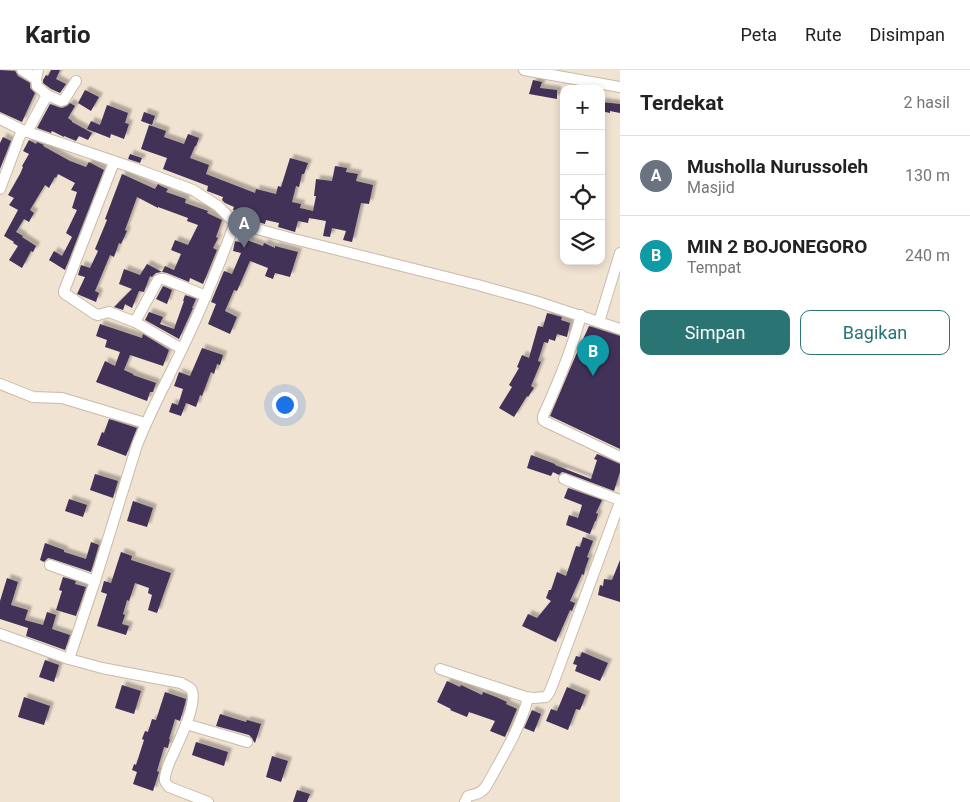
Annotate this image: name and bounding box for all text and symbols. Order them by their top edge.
text: Kartio [25,21,91,49]
text: Peta [741,24,777,45]
text: Rute [805,24,842,45]
text: Disimpan [870,24,945,45]
map controls [560,85,605,265]
button: + [560,85,605,130]
text: Terdekat [640,91,724,115]
text: 2 hasil [903,93,950,112]
button: − [560,130,605,175]
text: Musholla Nurussoleh [687,155,868,178]
text: A [651,166,661,185]
text: 130 m [905,166,950,185]
button: locate [560,175,605,220]
text: Masjid [687,178,735,197]
pin: A [228,207,260,248]
button: layers [560,220,605,265]
text: MIN 2 BOJONEGORO [687,235,867,258]
text: B [651,246,661,265]
text: 240 m [905,246,950,265]
text: Tempat [687,258,741,277]
button: Simpan [640,310,790,355]
button: Bagikan [800,310,950,355]
pin: B [577,335,609,376]
your location [272,392,298,418]

